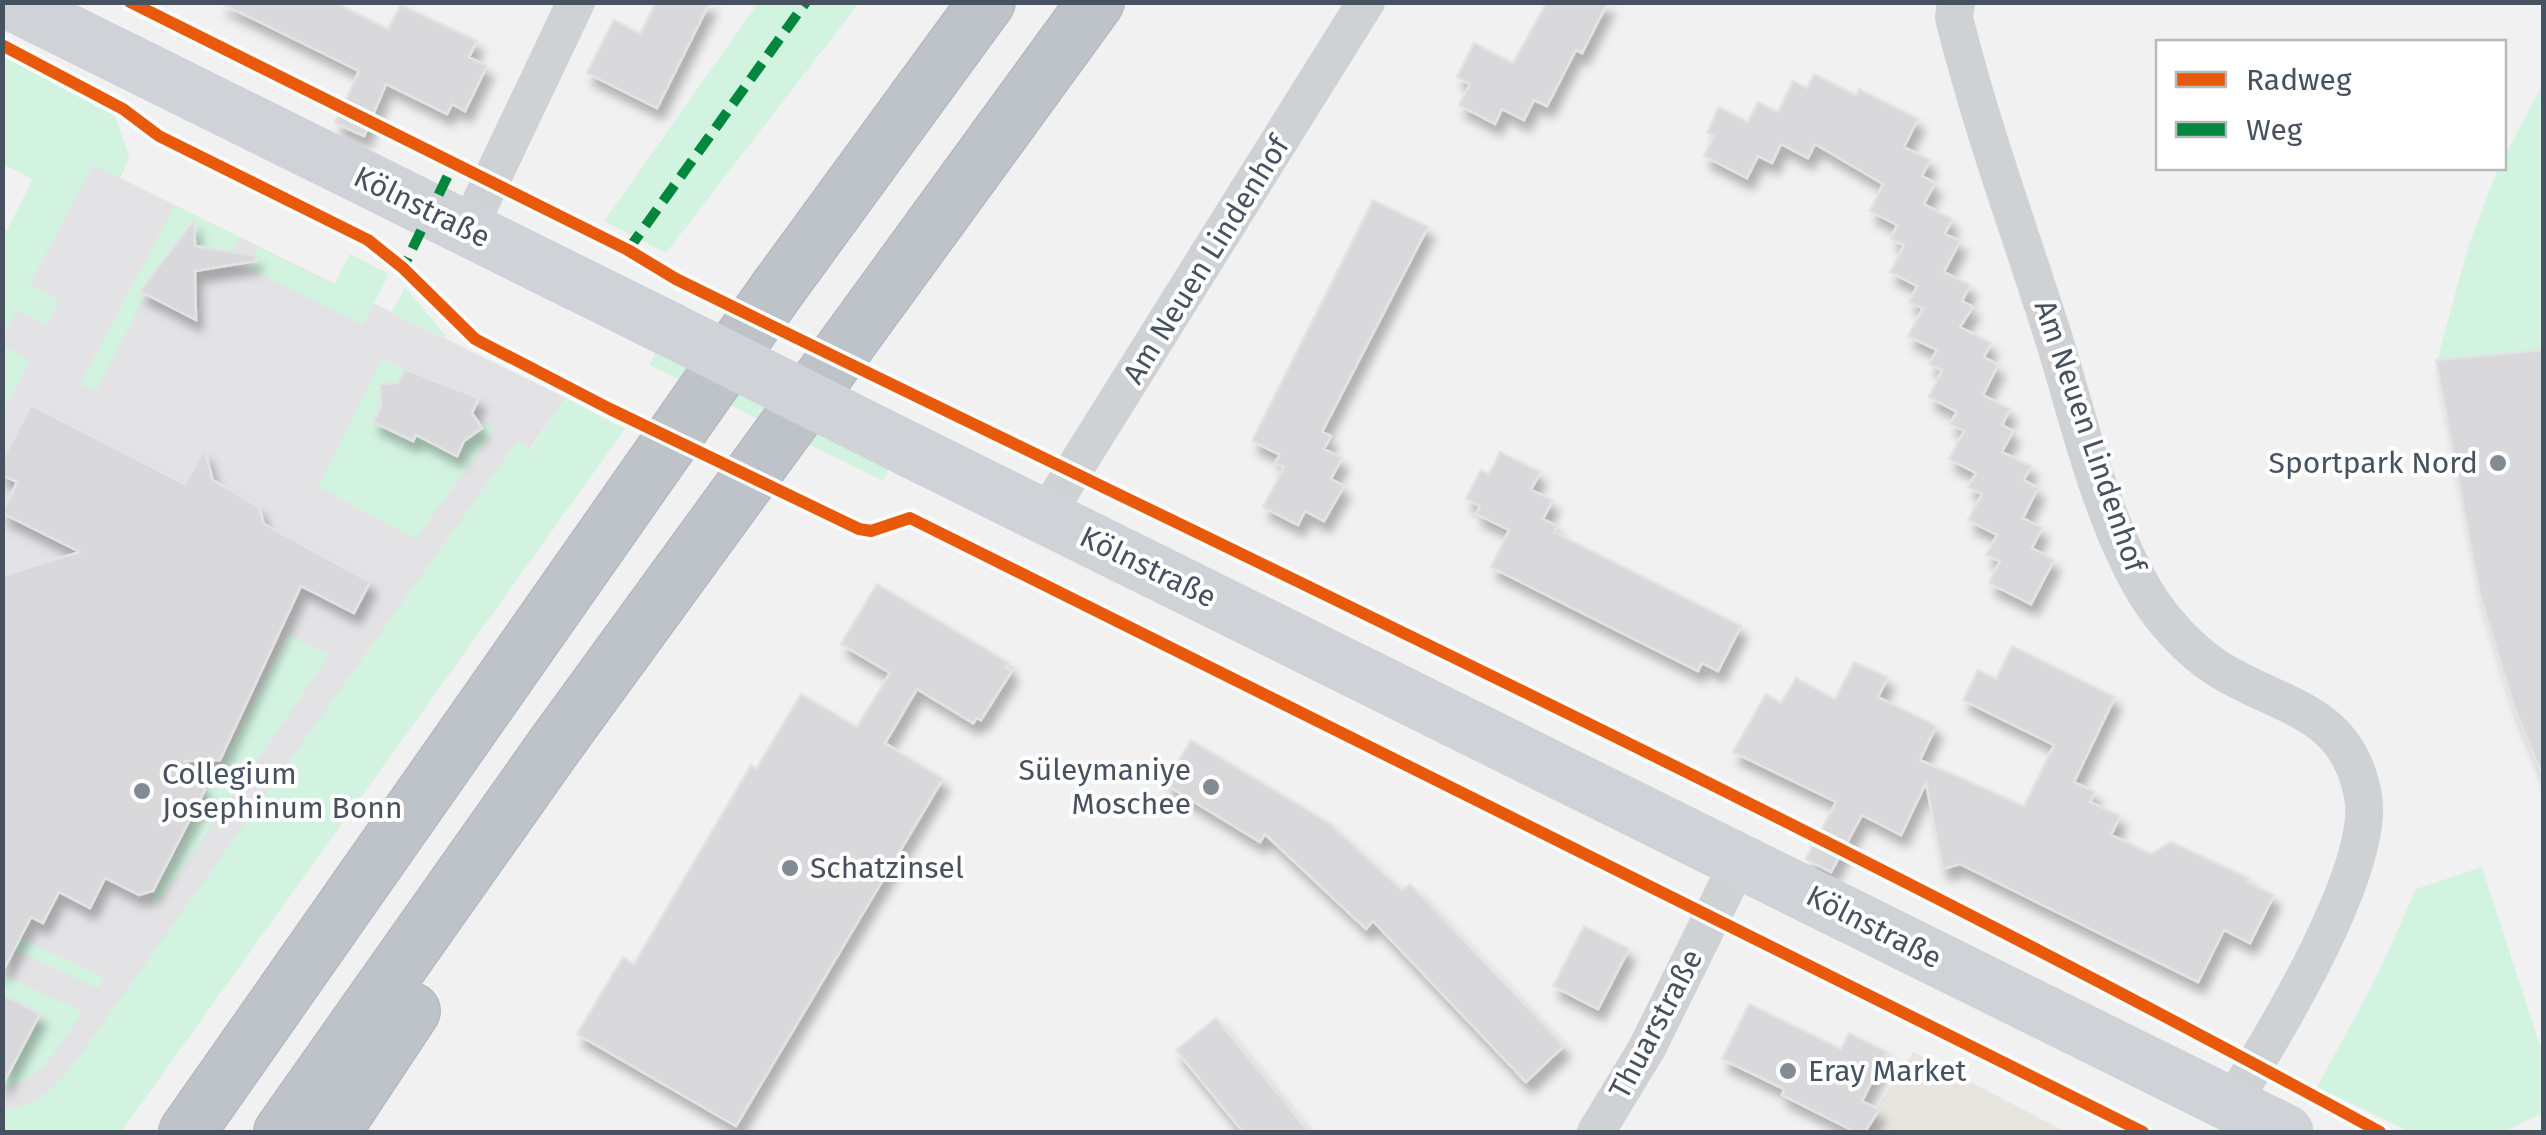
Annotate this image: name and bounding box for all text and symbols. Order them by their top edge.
legend [2156,40,2506,170]
text: Radweg [2246,62,2352,98]
text: Weg [2246,112,2303,148]
street label: Am Neuen Lindenhof [1115,128,1298,390]
street label: Kölnstraße [348,159,496,255]
street label: Am Neuen Lindenhof [2027,295,2154,578]
place label: Sportpark Nord [2269,445,2478,481]
marker: Sportpark Nord [2487,452,2509,474]
street label: Kölnstraße [1074,519,1222,615]
place label: Süleymaniye Moschee [1019,752,1191,822]
place label: Collegium Josephinum Bonn [162,756,403,826]
marker: Süleymaniye Moschee [1200,776,1222,798]
marker: Collegium Josephinum Bonn [131,780,153,802]
place label: Schatzinsel [810,850,964,886]
marker: Schatzinsel [779,857,801,879]
street label: Kölnstraße [1800,878,1948,976]
street label: Thuarstraße [1602,943,1710,1105]
place label: Eray Market [1808,1053,1967,1089]
marker: Eray Market [1777,1060,1799,1082]

